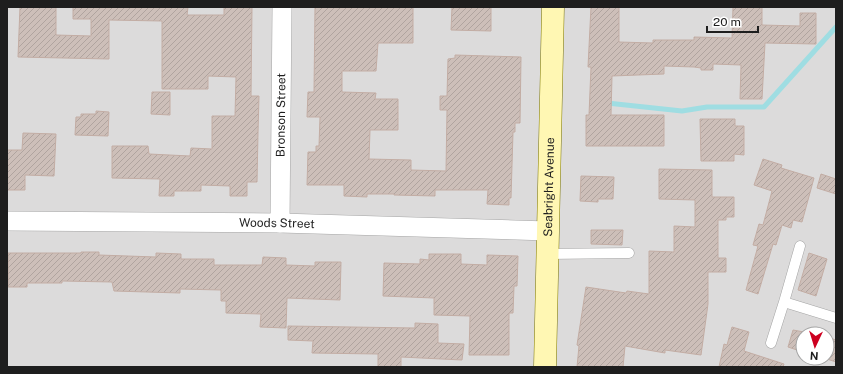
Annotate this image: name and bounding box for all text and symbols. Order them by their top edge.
scale bar [707,8,758,34]
text: 20 m [713,15,741,29]
street label: Bronson Street [274,73,288,157]
street label: Seabright Avenue [541,137,557,237]
street label: Woods Street [239,216,315,231]
north arrow [795,326,835,366]
text: N [810,350,819,362]

